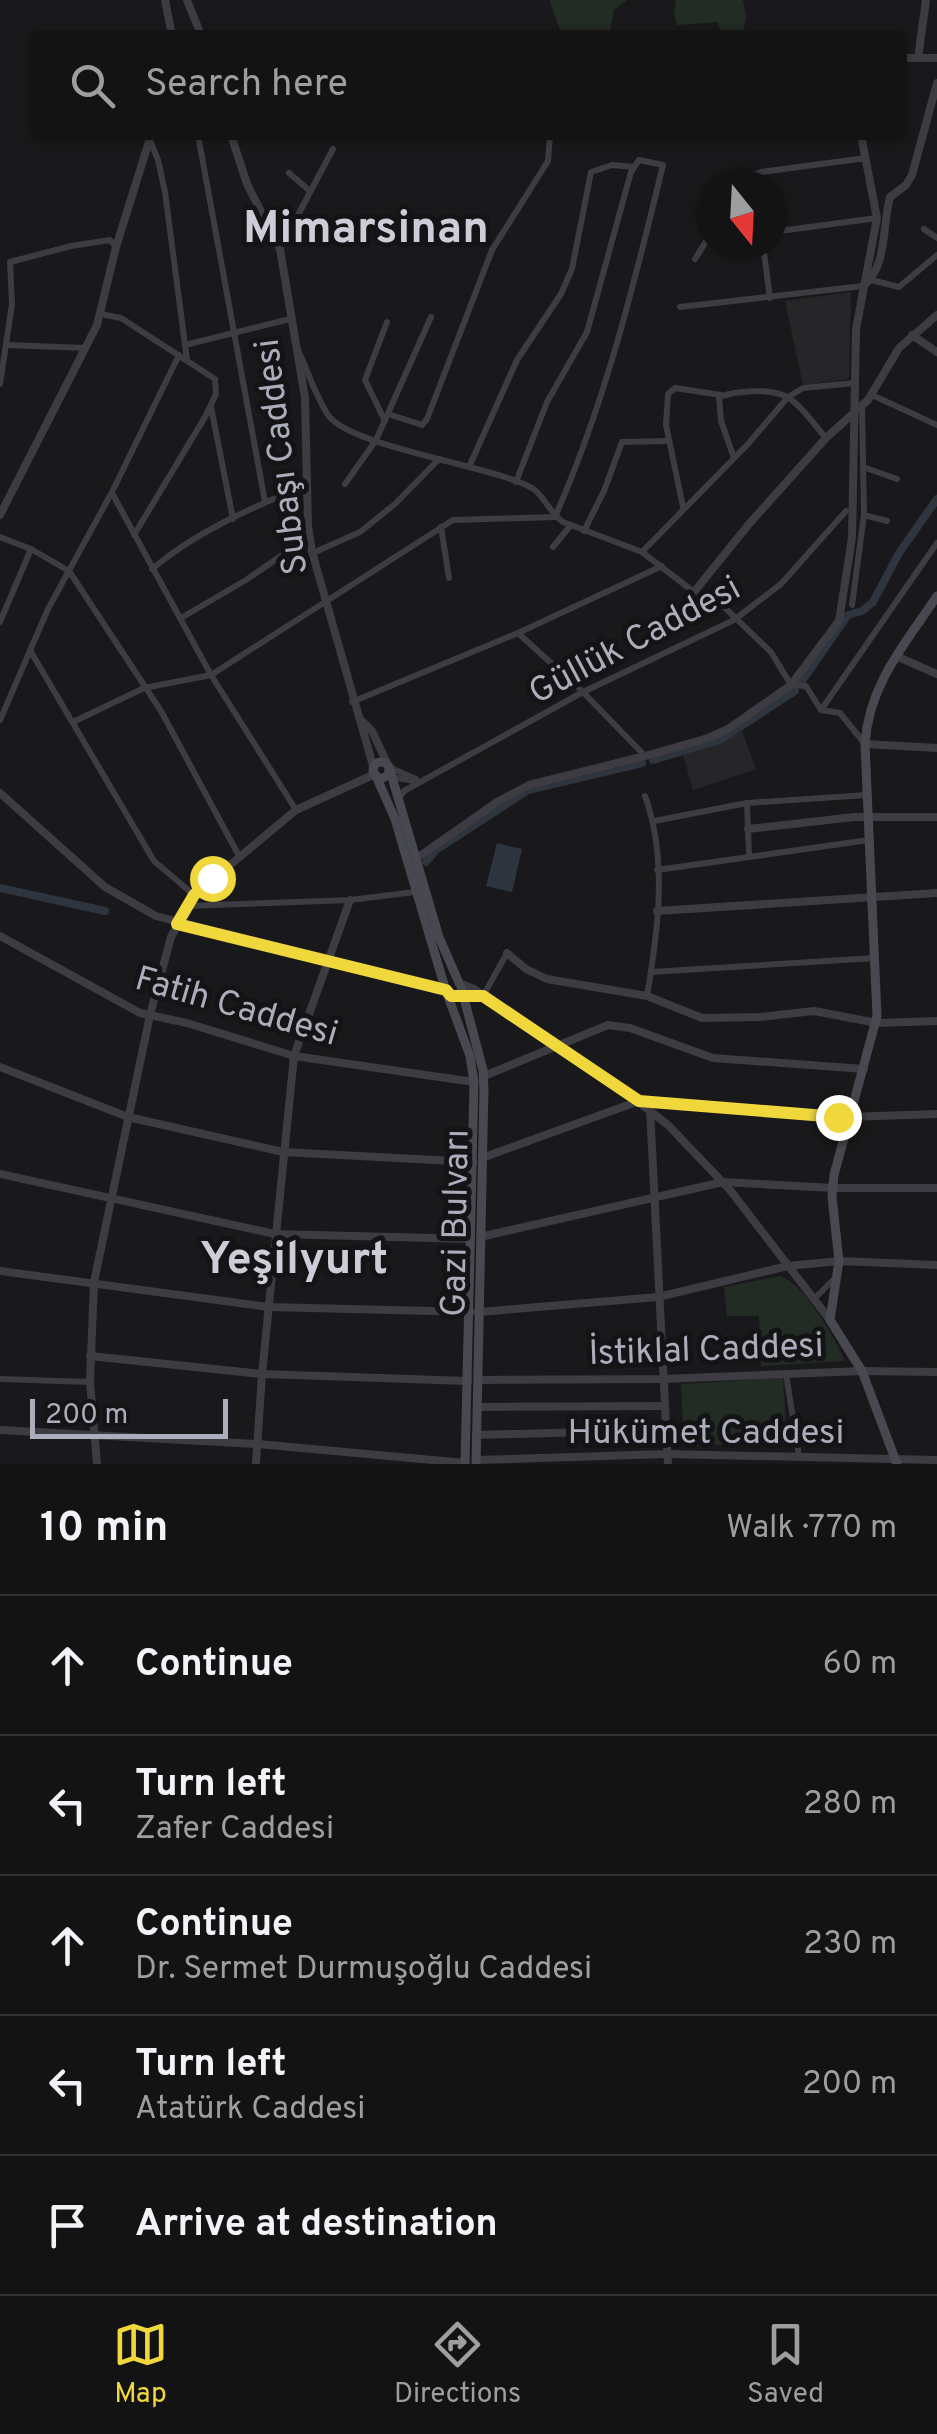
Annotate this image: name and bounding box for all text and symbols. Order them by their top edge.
search box [30,30,907,140]
icon: search [65,58,120,113]
text: Search here [145,61,348,110]
north arrow [697,170,787,260]
district label: Mimarsinan [243,202,489,259]
street label: Subaşı Caddesi [247,336,319,577]
street label: Güllük Caddesi [522,567,749,716]
route start [190,856,236,902]
street label: Fatih Caddesi [130,958,343,1058]
route end [816,1095,862,1141]
street label: Gazi Bulvarı [433,1129,481,1317]
district label: Yeşilyurt [200,1233,388,1290]
street label: İstiklal Caddesi [588,1325,824,1377]
scale bar [30,1394,228,1438]
text: 200 m [45,1398,128,1434]
street label: Hükümet Caddesi [568,1412,844,1456]
text: 10 min [40,1503,168,1556]
text: Walk · 770 m [726,1509,897,1549]
icon: ahead [40,1638,95,1693]
text: Continue [135,1641,293,1690]
text: 60 m [823,1645,897,1685]
text: Turn left [135,1761,287,1810]
icon: left [40,1778,95,1833]
text: 280 m [803,1785,897,1825]
text: Zafer Caddesi [135,1810,334,1850]
text: Continue [135,1901,293,1950]
icon: ahead [40,1918,95,1973]
text: 230 m [803,1925,897,1965]
text: Dr. Sermet Durmuşoğlu Caddesi [135,1950,592,1990]
text: Turn left [135,2041,287,2090]
icon: left [40,2058,95,2113]
text: 200 m [802,2065,897,2105]
text: Atatürk Caddesi [135,2090,365,2130]
icon: arrive [40,2198,95,2253]
text: Arrive at destination [135,2201,498,2250]
tab: Map [113,2317,168,2413]
tab: Directions [394,2317,521,2413]
tab: Saved [747,2317,824,2413]

